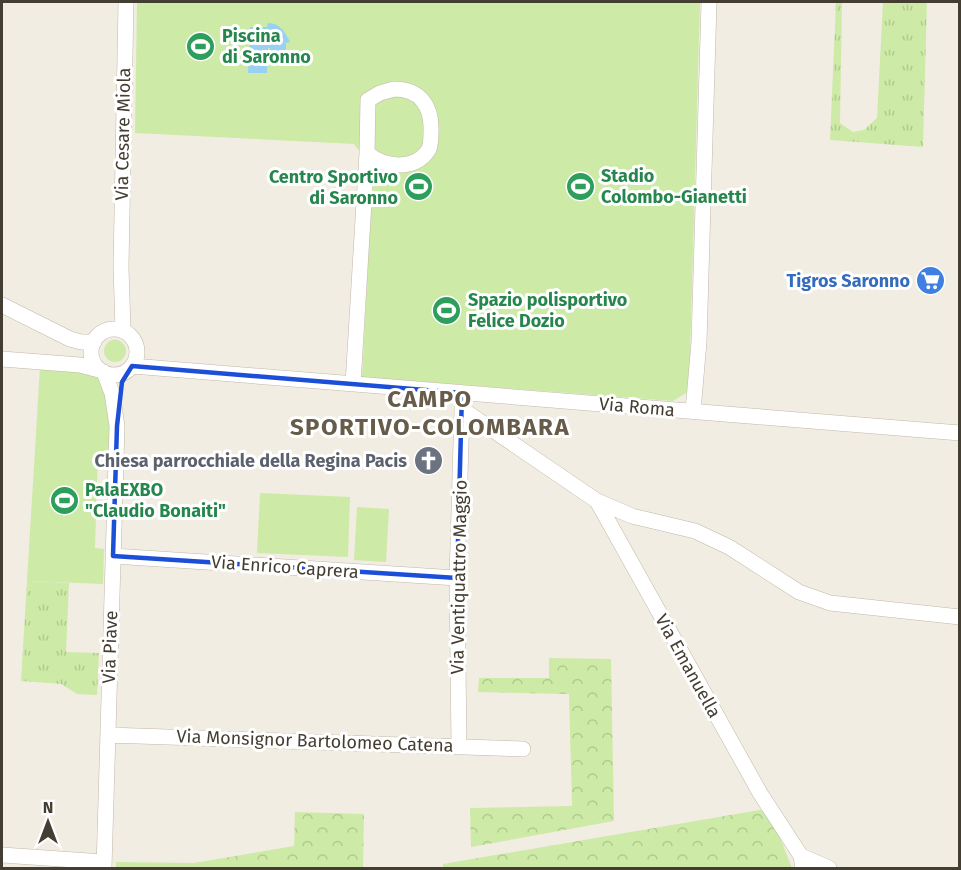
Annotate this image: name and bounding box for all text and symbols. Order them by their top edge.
place label: Piscina di Saronno [222,25,311,68]
sports icon: Piscina di Saronno [185,30,217,62]
street label: Via Cesare Miola [111,67,135,201]
place label: Stadio Colombo-Gianetti [601,165,747,208]
place label: Centro Sportivo di Saronno [269,166,398,209]
sports icon: Stadio Colombo-Gianetti [564,170,596,202]
sports icon: Centro Sportivo di Saronno [403,171,435,203]
supermarket icon: Tigros Saronno [915,265,947,297]
place label: Tigros Saronno [787,270,910,292]
place label: Spazio polisportivo Felice Dozio [468,289,627,332]
sports icon: Spazio polisportivo Felice Dozio [431,294,463,326]
district label: CAMPO SPORTIVO-COLOMBARA [290,385,570,441]
street label: Via Roma [598,393,676,421]
church icon: Chiesa parrocchiale della Regina Pacis [412,445,444,477]
place label: Chiesa parrocchiale della Regina Pacis [95,450,407,472]
place label: PalaEXBO "Claudio Bonaiti" [85,479,226,522]
street label: Via Ventiquattro Maggio [446,479,472,675]
sports icon: PalaEXBO "Claudio Bonaiti" [48,484,80,516]
street label: Via Enrico Caprera [210,551,360,583]
street label: Via Piave [98,610,122,684]
street label: Via Emanuella [650,610,726,722]
street label: Via Monsignor Bartolomeo Catena [176,725,454,757]
north arrow [18,792,78,852]
text: N [43,798,53,817]

